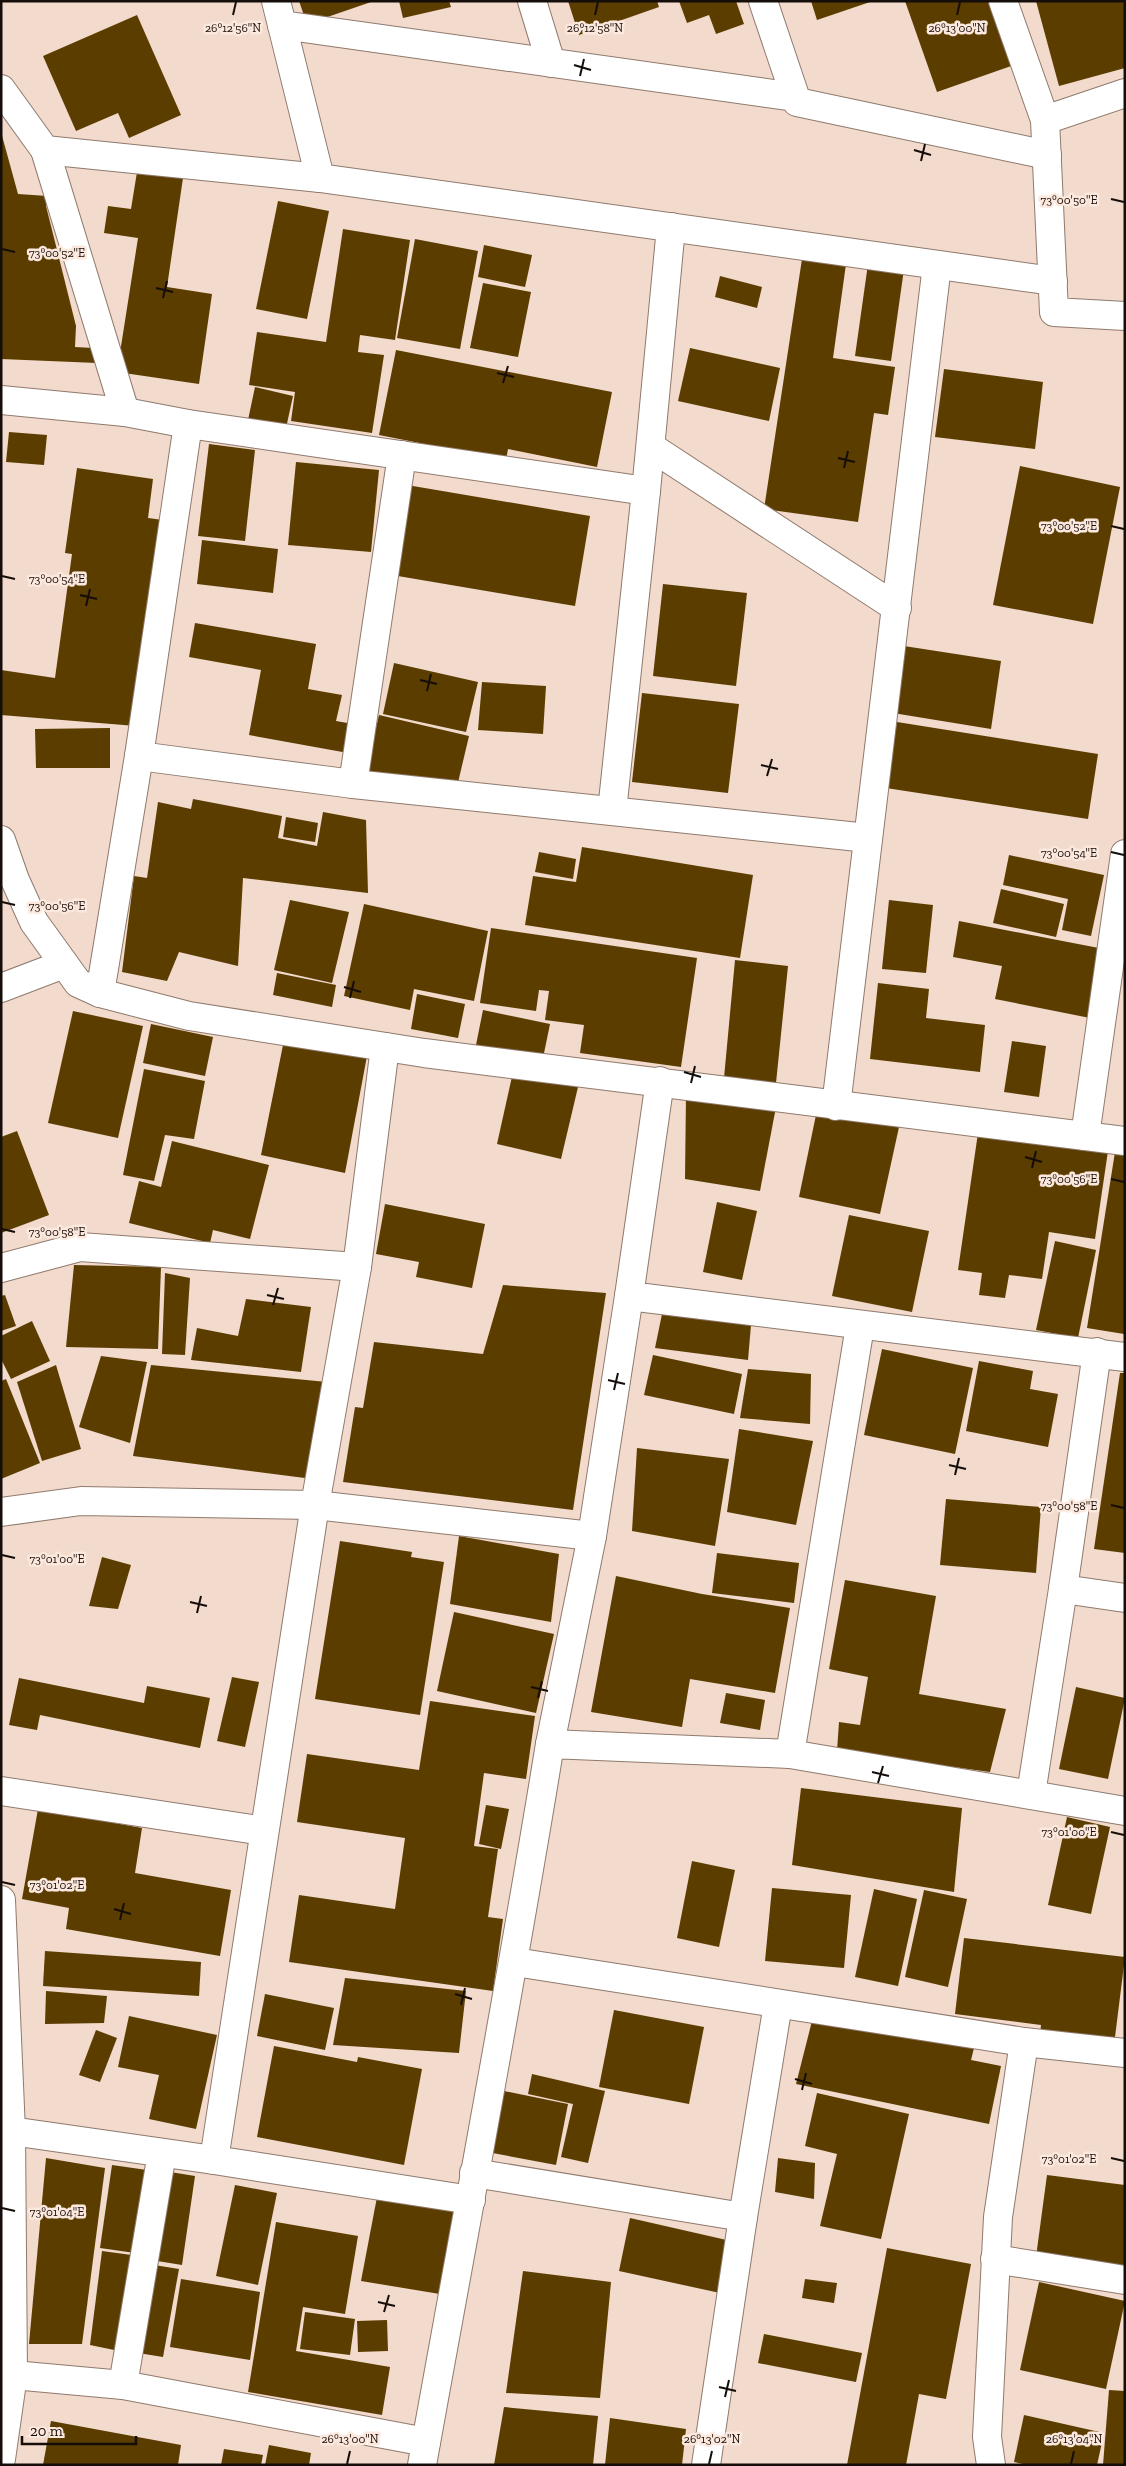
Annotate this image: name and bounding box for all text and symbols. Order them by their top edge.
text: 26°12'56"N [205,21,261,35]
text: 26°12'58"N [567,21,623,35]
text: 26°13'00"N [928,21,986,35]
text: 73°00'50"E [1041,193,1097,207]
text: 73°00'52"E [29,246,85,260]
text: 73°00'52"E [1041,519,1097,533]
text: 73°00'54"E [29,572,85,586]
text: 73°00'54"E [1041,846,1097,860]
text: 73°00'56"E [29,899,85,913]
text: 73°00'56"E [1041,1172,1097,1186]
text: 73°00'58"E [29,1225,85,1239]
text: 73°00'58"E [1041,1499,1097,1513]
text: 73°01'00"E [29,1552,85,1566]
text: 73°01'00"E [1041,1825,1097,1839]
text: 73°01'02"E [30,1878,84,1892]
text: 73°01'02"E [1042,2152,1096,2166]
text: 73°01'04"E [30,2205,84,2219]
scale bar [22,2414,136,2446]
text: 20 m [30,2422,63,2440]
text: 26°13'00"N [321,2432,379,2446]
text: 26°13'02"N [684,2432,740,2446]
text: 26°13'04"N [1046,2432,1102,2446]

